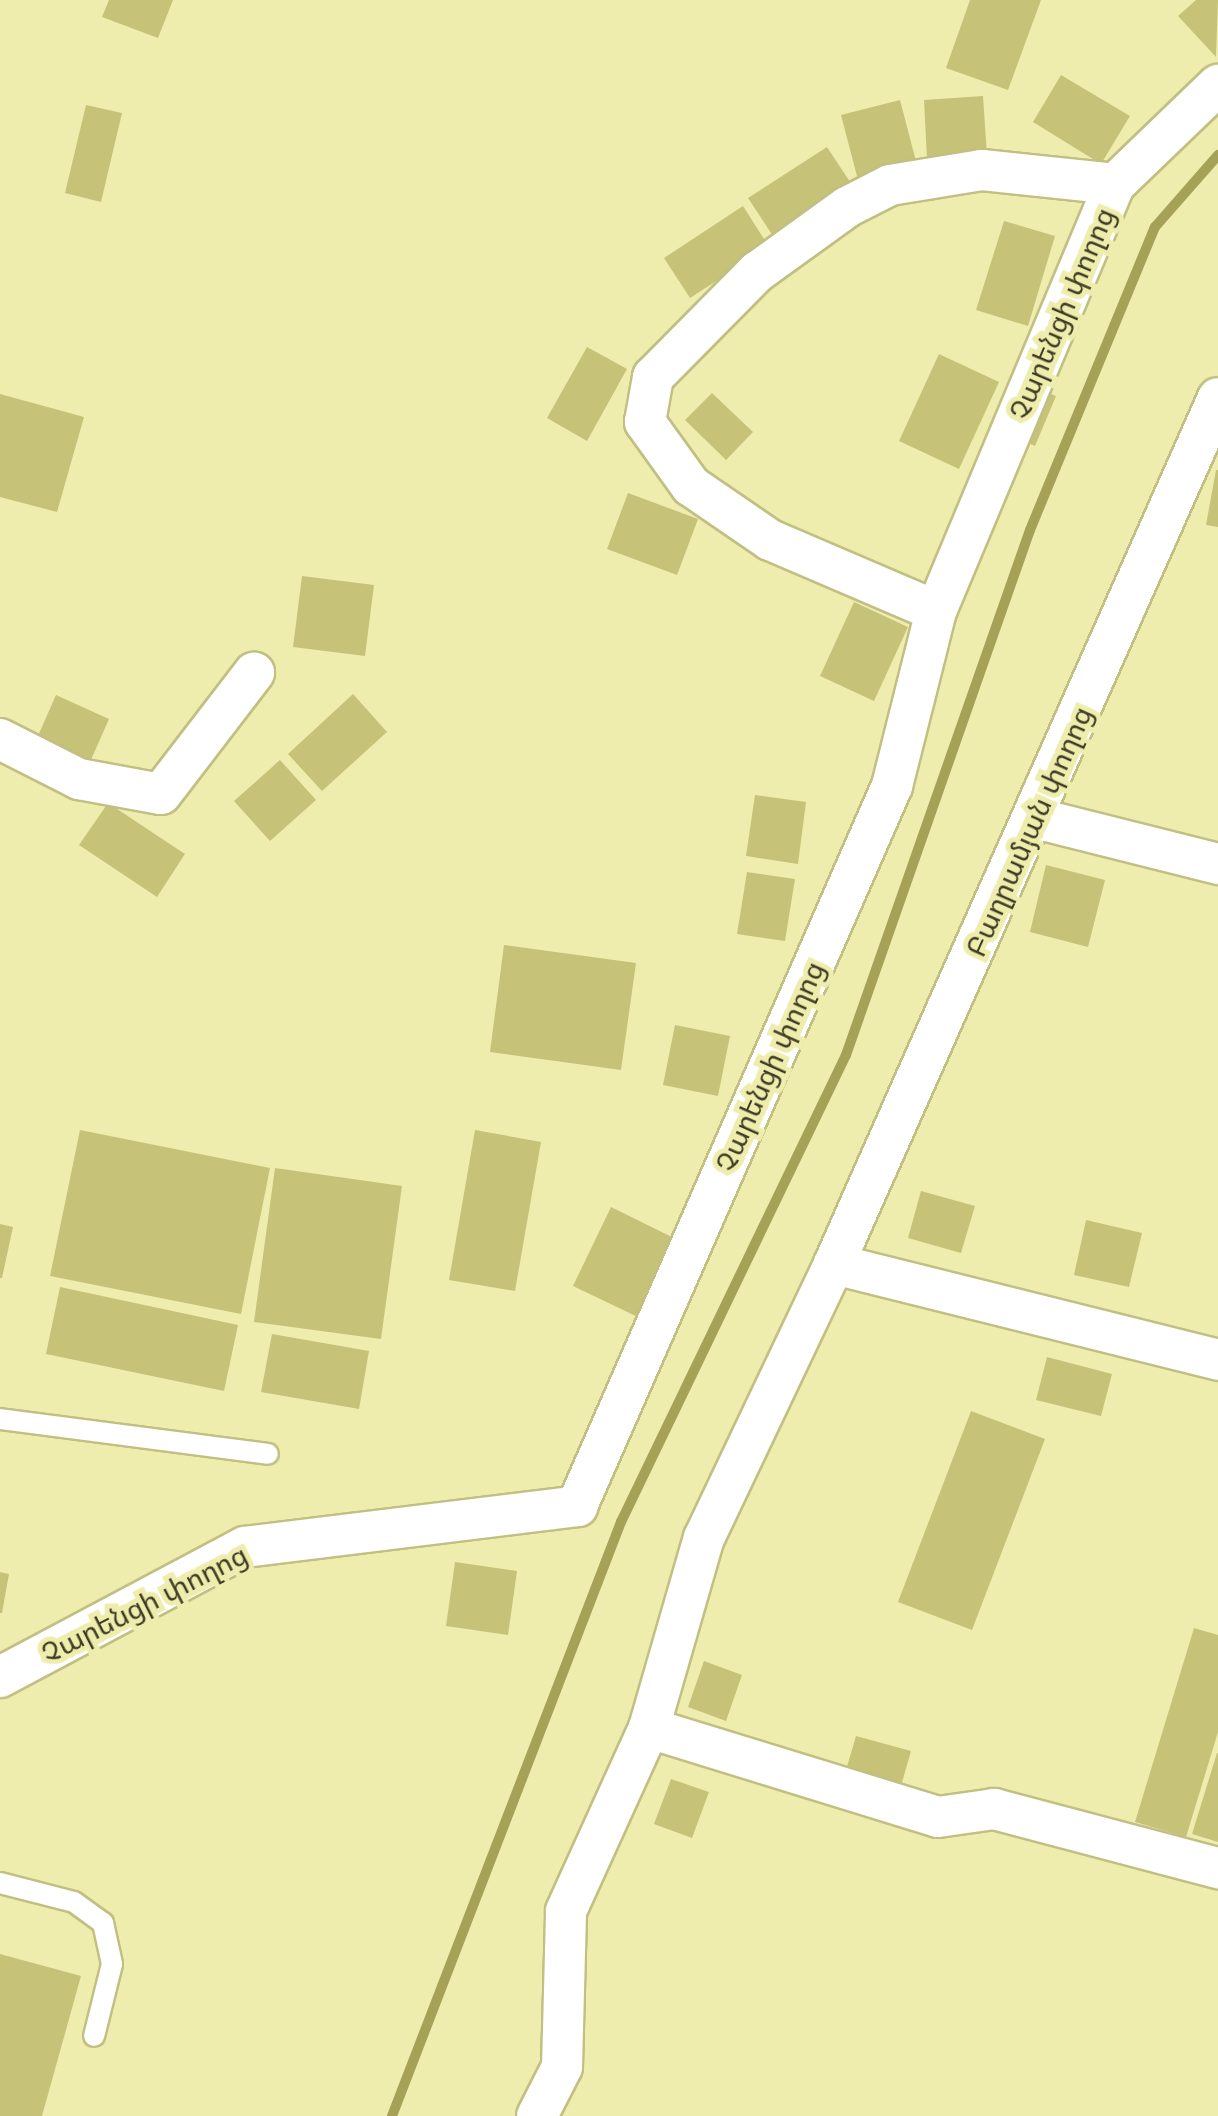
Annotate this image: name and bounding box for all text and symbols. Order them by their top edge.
street label: Չարենցի փողոց [1001,202,1121,424]
street label: Բաղրամյան փողոց [958,701,1098,961]
street label: Չարենցի փողոց [708,956,830,1176]
street label: Չարենցի փողոց [35,1537,253,1669]

